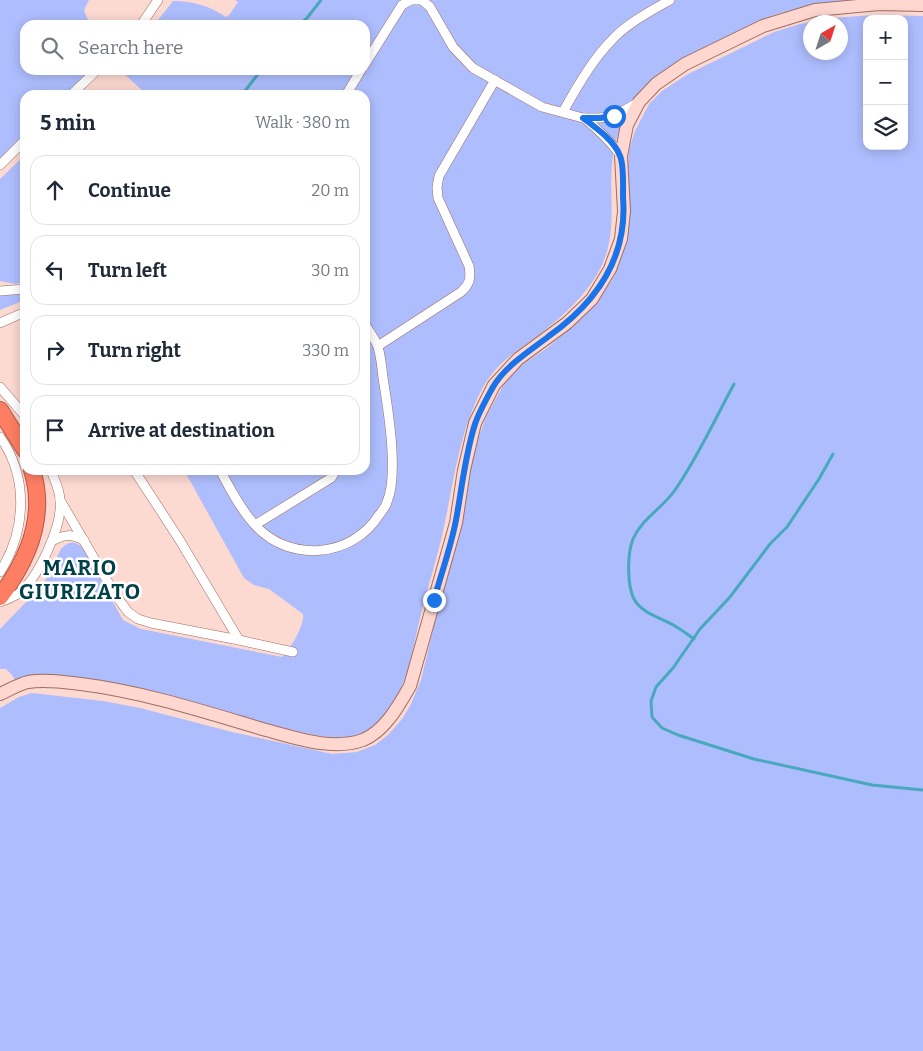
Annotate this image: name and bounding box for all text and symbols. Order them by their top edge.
north arrow [803,15,848,60]
map controls [863,15,908,150]
button: + [863,15,908,60]
search box [20,20,370,75]
icon: search [38,34,66,62]
text: Search here [78,36,183,59]
button: − [863,60,908,105]
route start [603,105,626,128]
button: layers [863,105,908,150]
text: 5 min [40,110,96,136]
text: Walk · 380 m [255,113,350,132]
icon: ahead [41,176,69,204]
text: Continue [88,179,171,202]
text: 20 m [312,181,349,200]
icon: left [41,256,69,284]
text: Turn left [88,259,167,282]
text: 30 m [311,261,349,280]
icon: right [41,336,69,364]
text: Turn right [88,339,181,362]
text: 330 m [302,341,349,360]
icon: arrive [41,416,69,444]
text: Arrive at destination [88,419,275,442]
district label: MARIO GIURIZATO [19,555,141,605]
route end [423,589,446,612]

